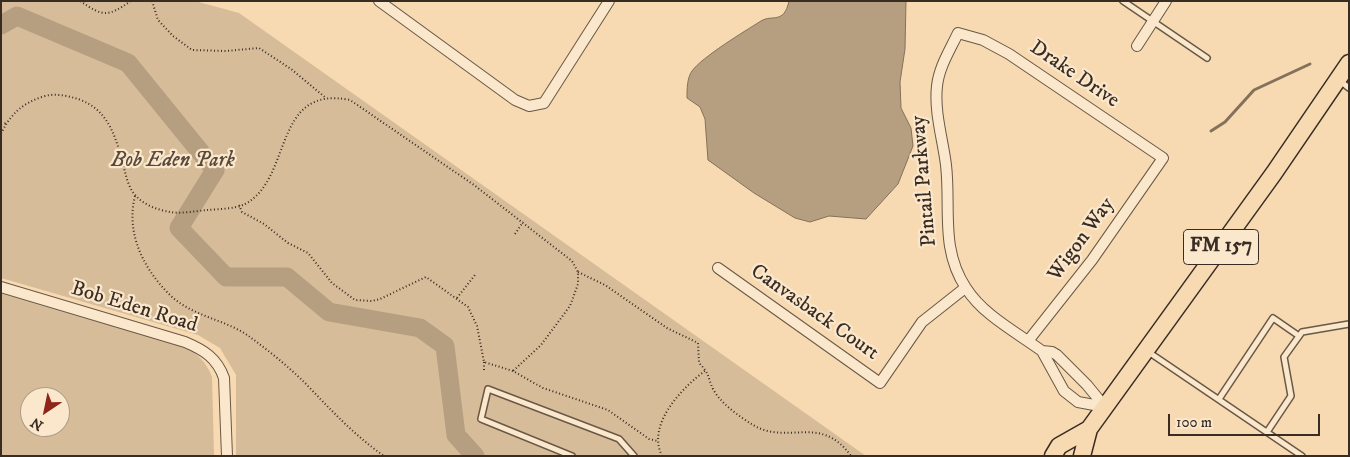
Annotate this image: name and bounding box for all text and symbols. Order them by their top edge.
street label: Drake Drive [1024,36,1124,114]
street label: Pintail Parkway [907,114,943,248]
park label: Bob Eden Park [111,149,235,175]
street label: Wigon Way [1043,193,1121,287]
road number: FM 157 [1184,230,1258,264]
street label: Canvasback Court [745,260,883,366]
street label: Bob Eden Road [68,277,200,339]
north arrow [20,387,70,437]
scale bar [1170,404,1322,436]
text: N [27,413,47,434]
text: 100 m [1176,413,1212,432]

